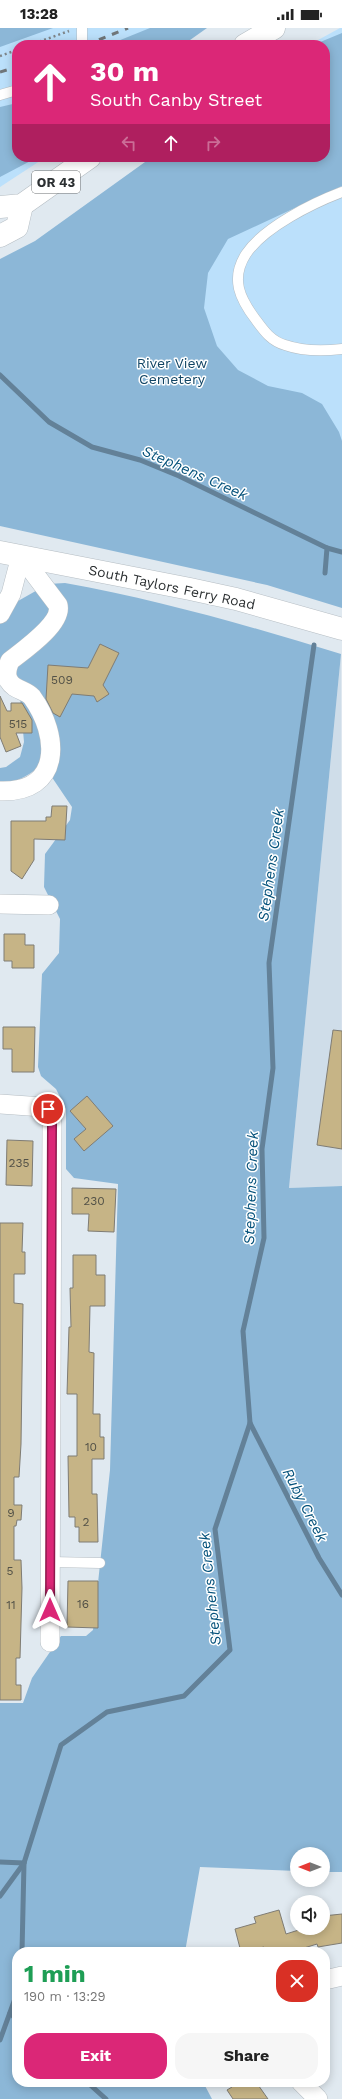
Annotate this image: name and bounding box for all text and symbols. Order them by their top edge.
text: 13:28 [20,5,58,23]
text: 30 m [90,55,159,88]
icon: ahead [24,56,76,108]
text: South Canby Street [90,89,262,110]
icon: left [118,132,140,154]
icon: ahead [160,132,182,154]
icon: right [202,132,224,154]
road number: OR 43 [32,171,80,193]
park label: River View Cemetery [137,355,208,387]
water label: Stephens Creek [139,442,251,505]
street label: South Taylors Ferry Road [87,561,257,613]
house number: 509 [51,673,73,687]
house number: 515 [9,717,27,731]
water label: Stephens Creek [254,807,288,922]
pin [31,1092,65,1126]
icon: arrive [37,1098,59,1120]
water label: Stephens Creek [240,1130,262,1245]
house number: 235 [9,1156,29,1170]
house number: 230 [83,1194,105,1208]
house number: 10 [85,1440,97,1454]
water label: Ruby Creek [279,1465,332,1546]
house number: 9 [7,1506,15,1520]
house number: 2 [83,1515,90,1529]
water label: Stephens Creek [195,1531,225,1646]
house number: 5 [7,1564,14,1578]
position arrow [29,1589,71,1631]
house number: 16 [77,1597,89,1611]
house number: 11 [6,1598,16,1612]
north arrow [290,1847,330,1887]
map controls [290,1847,330,1935]
button: sound [290,1895,330,1935]
text: 1 min [24,1960,86,1988]
button: close [276,1960,318,2002]
text: 190 m · 13:29 [24,1989,106,2004]
button: Exit [24,2033,167,2079]
button: Share [175,2033,318,2079]

